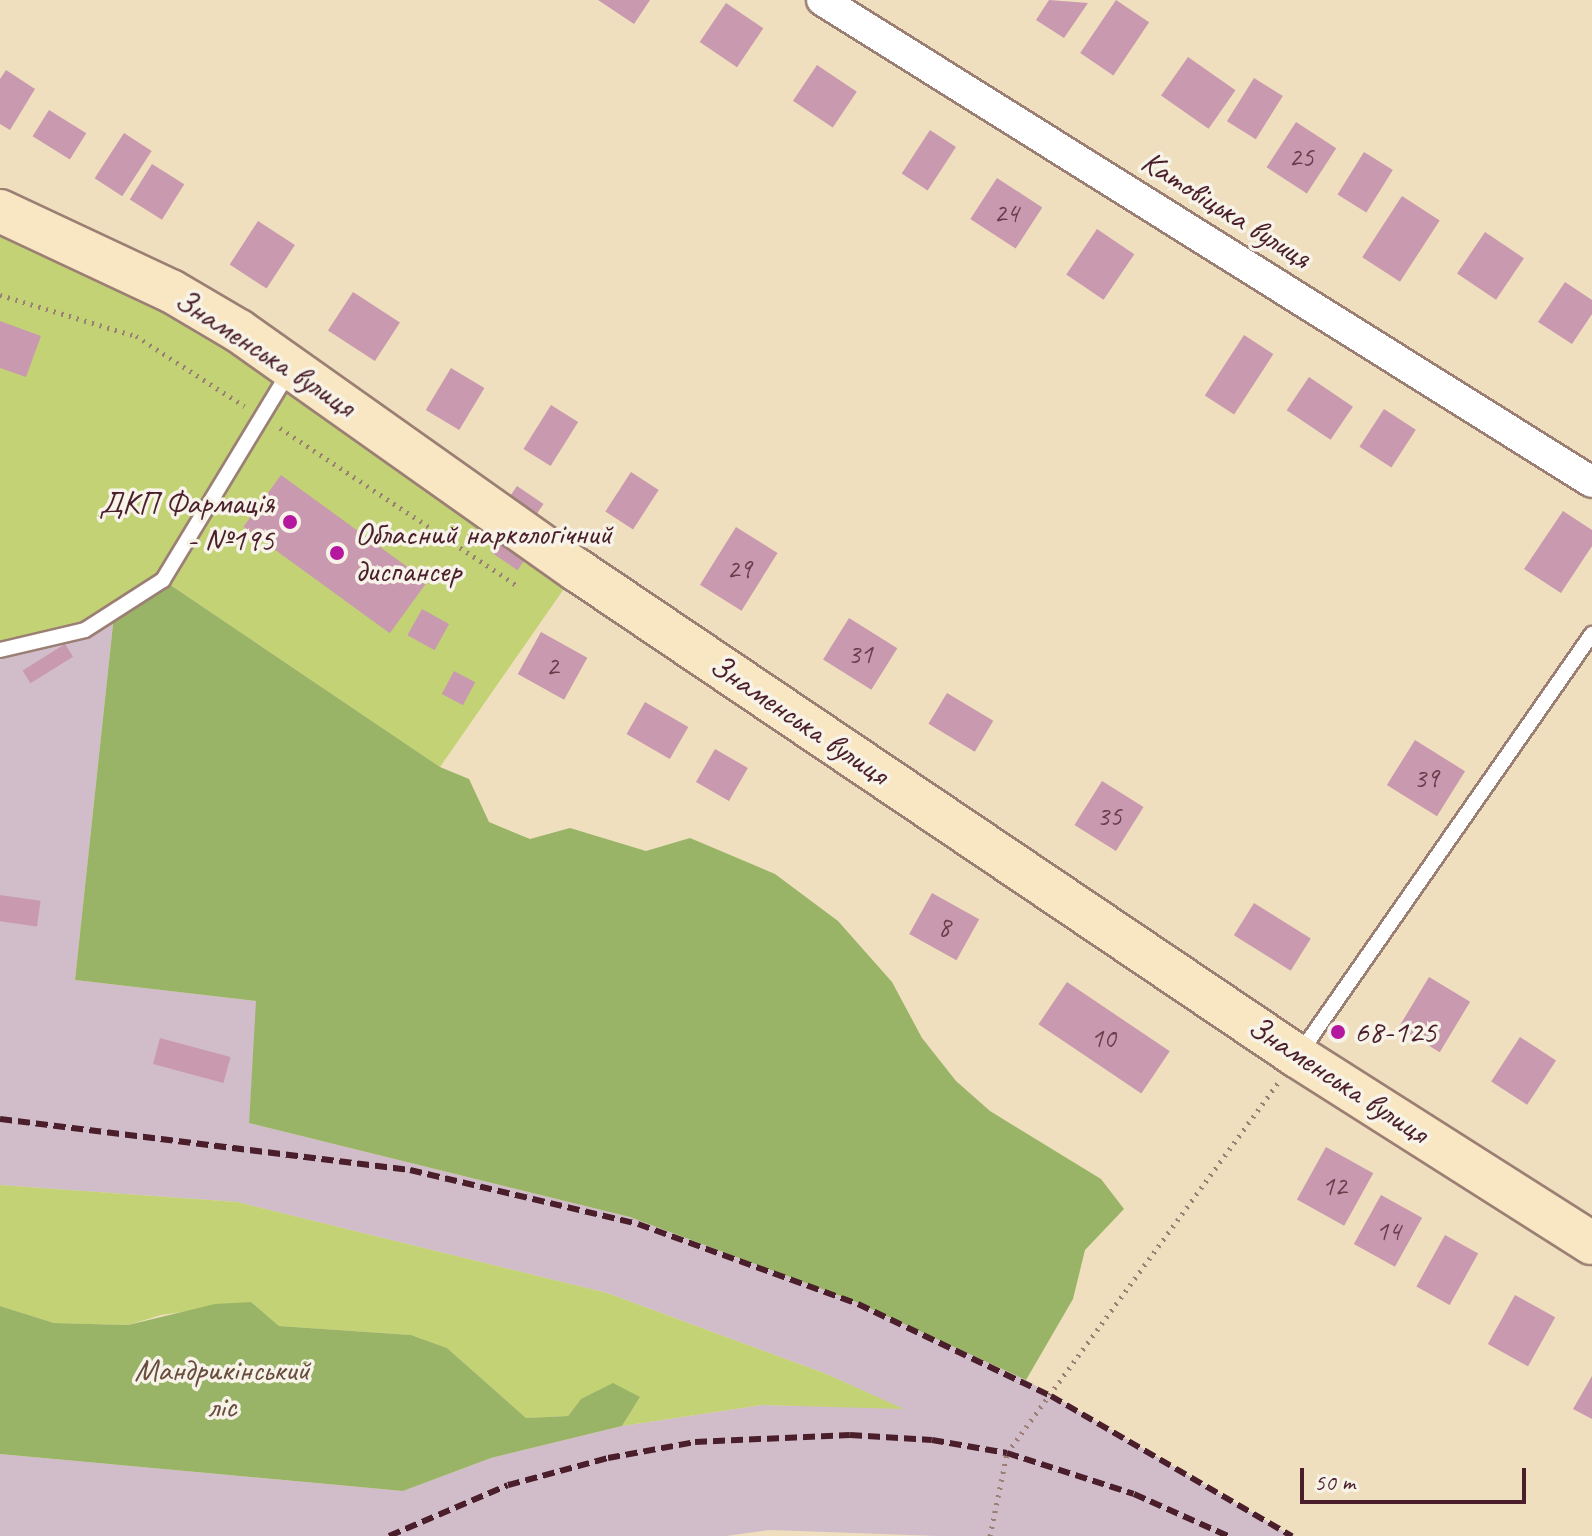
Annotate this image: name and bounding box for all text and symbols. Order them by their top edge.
house number: 25 [1288,140,1314,174]
street label: Катовіцька вулиця [1133,142,1319,278]
house number: 24 [993,196,1019,230]
street label: Знаменська вулиця [168,280,362,426]
place label: ДКП Фармація - №195 [99,485,274,560]
marker: ДКП Фармація - №195 [281,513,299,531]
place label: Обласний наркологічний диспансер [355,516,612,591]
marker: Обласний наркологічний диспансер [326,542,348,564]
house number: 29 [726,552,752,586]
house number: 31 [847,637,873,671]
street label: Знаменська вулиця [702,646,896,794]
house number: 2 [546,649,558,683]
house number: 39 [1413,761,1439,795]
house number: 35 [1096,799,1122,833]
house number: 8 [938,910,950,944]
street label: Знаменська вулиця [1241,1007,1435,1153]
place label: 68-125 [1354,1013,1436,1051]
house number: 10 [1090,1021,1116,1055]
marker: 68-125 [1329,1023,1347,1041]
house number: 12 [1321,1169,1347,1203]
house number: 14 [1375,1214,1401,1248]
park label: Мандрикінський ліс [134,1352,310,1427]
scale bar [1304,1452,1530,1502]
text: 50 m [1314,1467,1355,1497]

